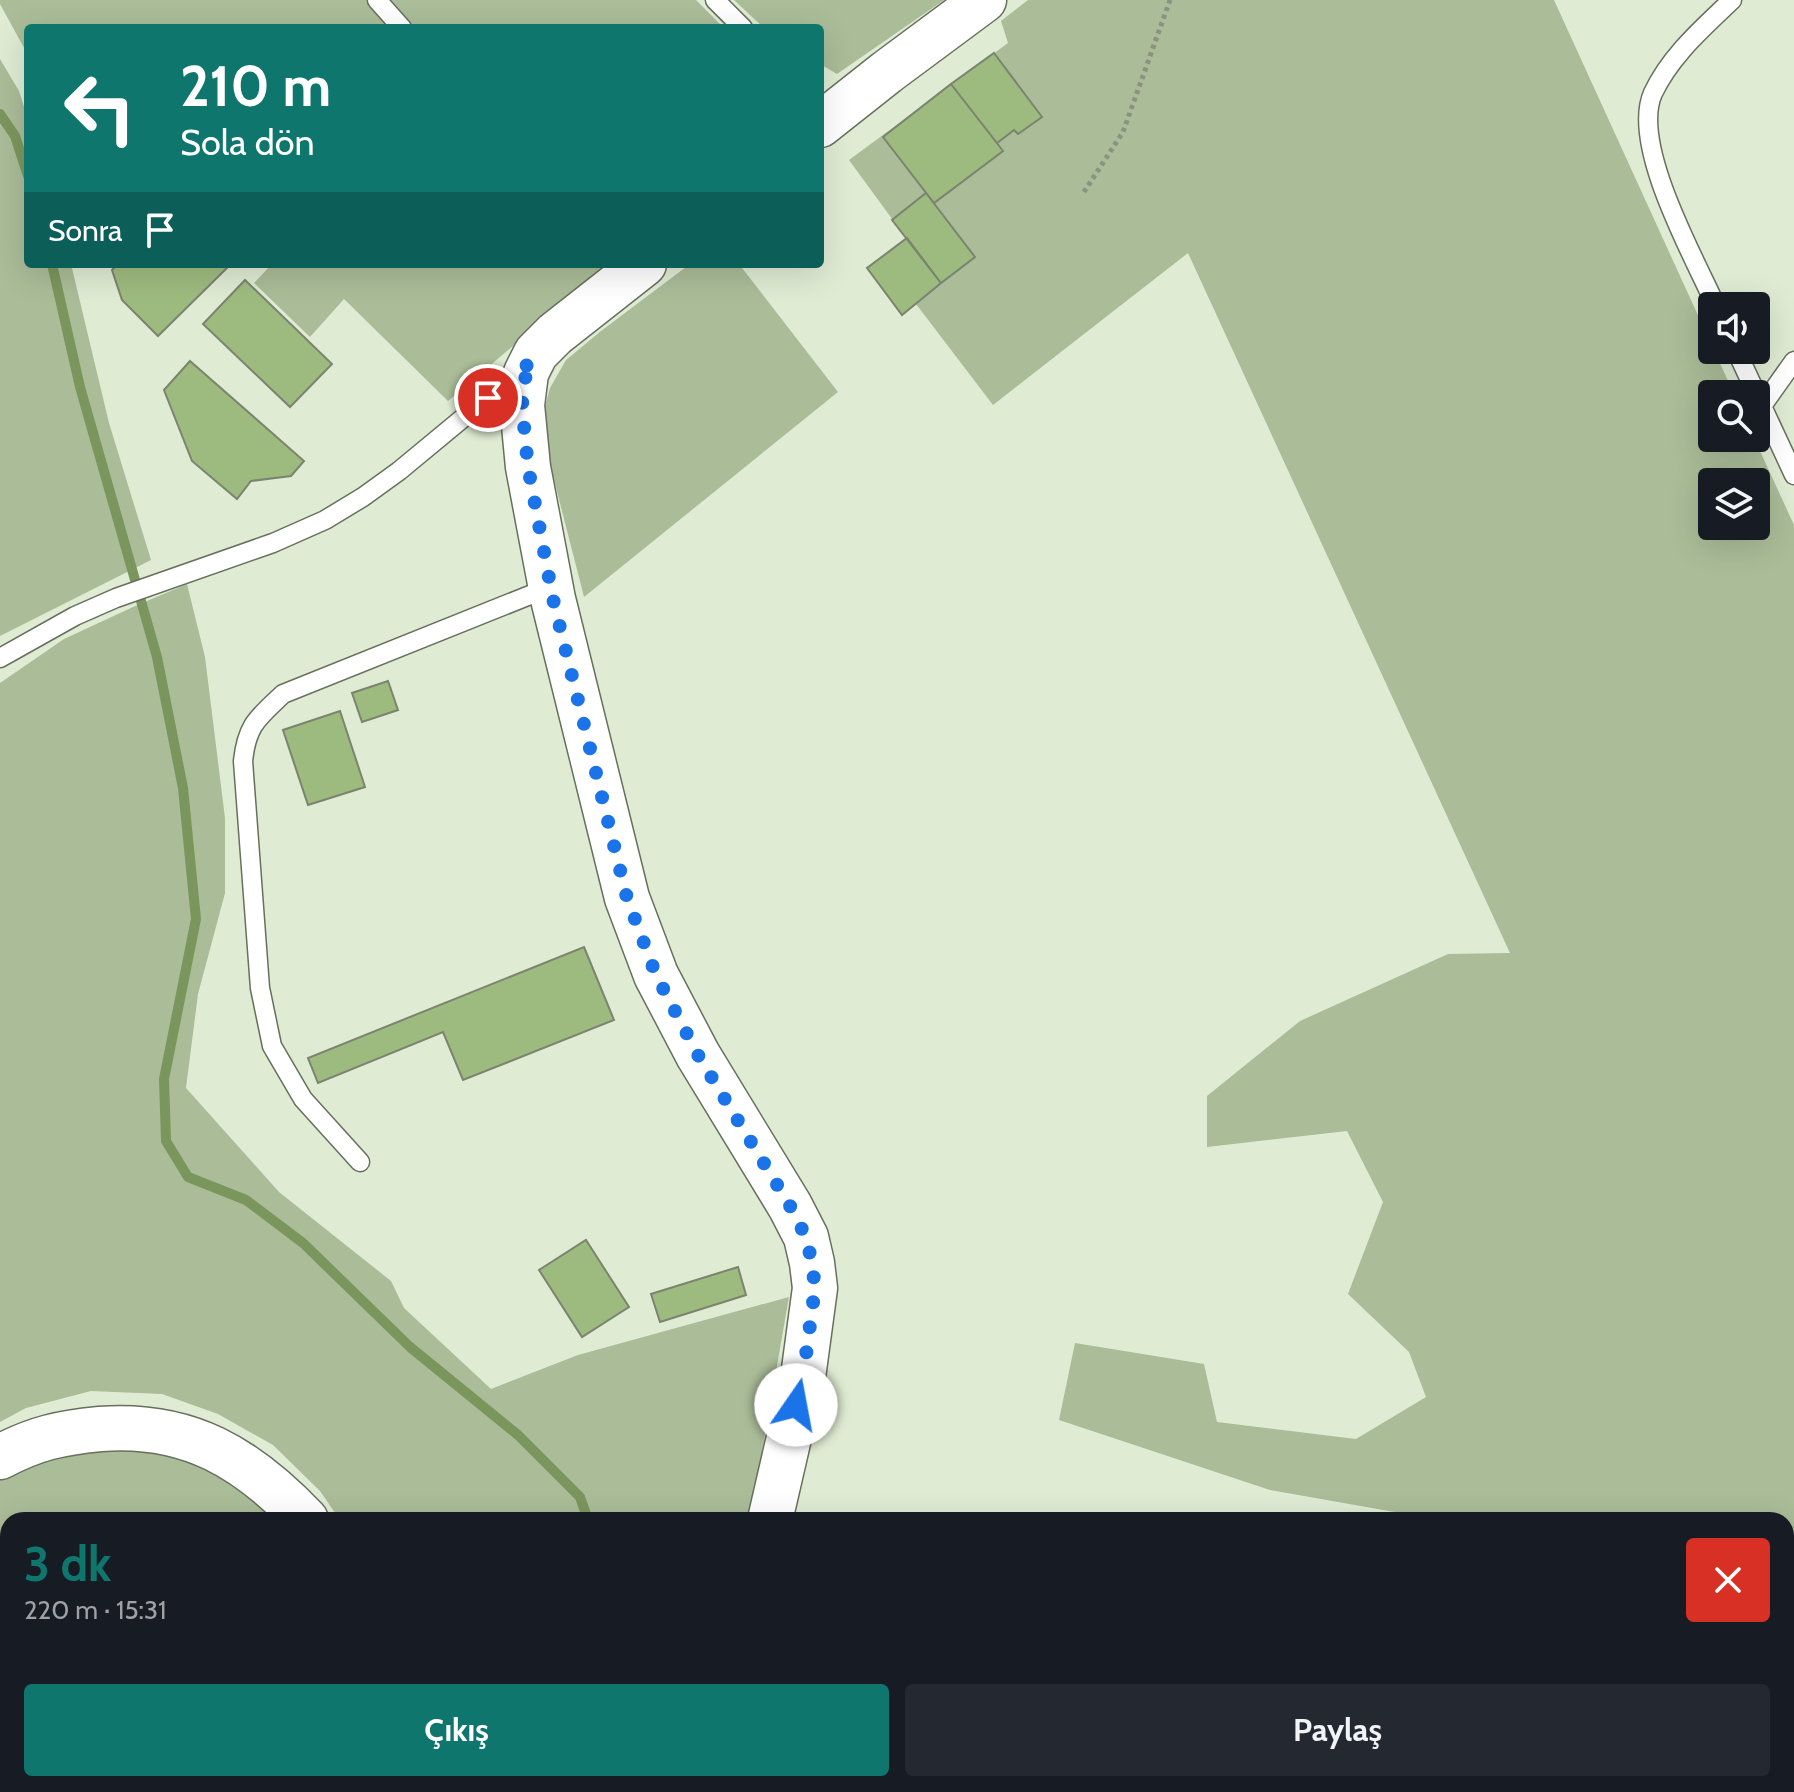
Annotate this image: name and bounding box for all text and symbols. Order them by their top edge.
text: 210 m [180,52,331,120]
icon: left [48,56,152,160]
text: Sola dön [180,120,315,164]
icon: arrive [138,208,182,252]
text: Sonra [48,212,122,249]
map controls [1698,292,1770,540]
button: sound [1698,292,1770,364]
pin [454,364,522,432]
icon: arrive [466,376,510,420]
button: search [1698,380,1770,452]
button: layers [1698,468,1770,540]
position arrow [754,1363,838,1447]
text: 3 dk [24,1535,111,1593]
button: close [1686,1538,1770,1622]
text: 220 m · 15:31 [24,1594,166,1626]
button: Çıkış [24,1684,889,1776]
button: Paylaş [905,1684,1770,1776]

